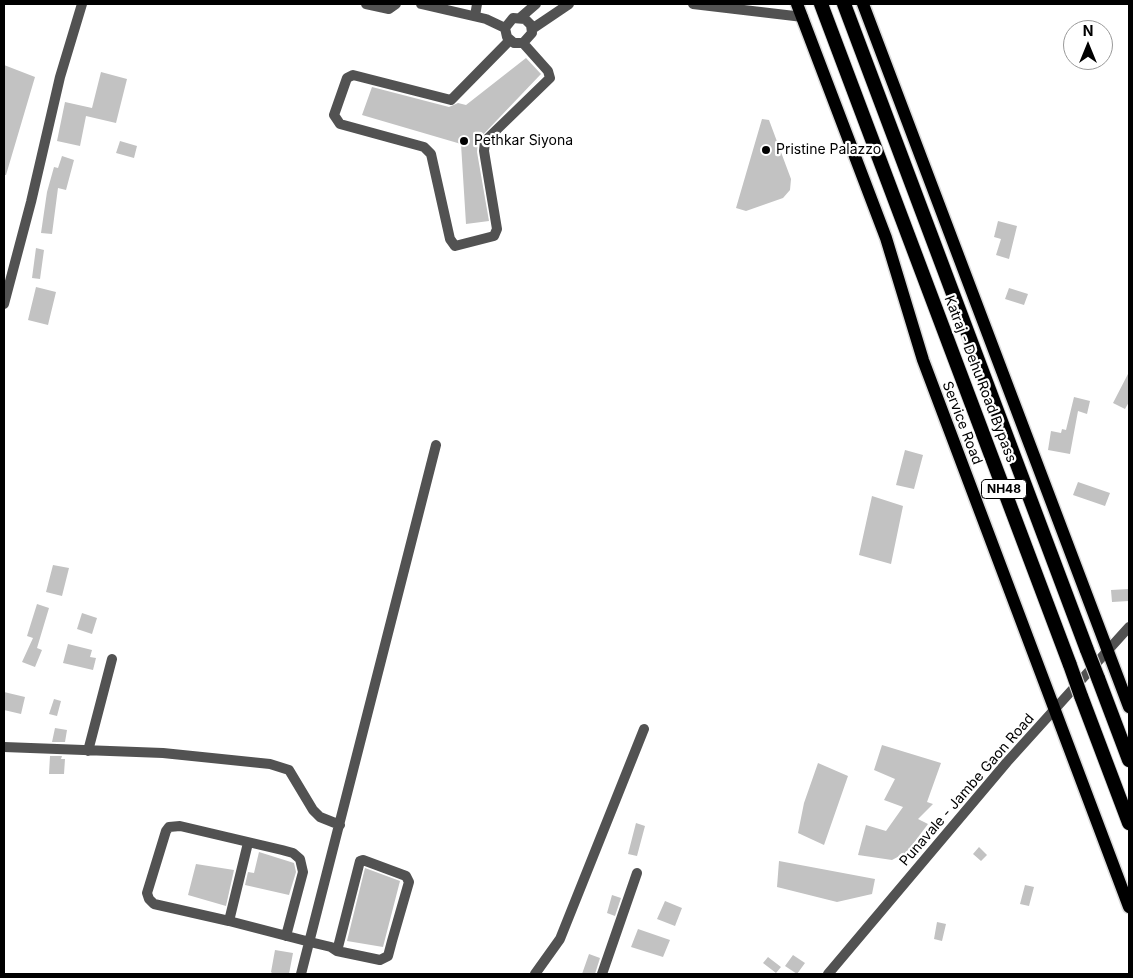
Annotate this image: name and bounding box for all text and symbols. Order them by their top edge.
north arrow [1063,20,1113,70]
text: N [1083,22,1093,39]
place label: Pethkar Siyona [474,133,573,149]
marker: Pethkar Siyona [458,135,470,147]
place label: Pristine Palazzo [776,142,881,158]
marker: Pristine Palazzo [760,144,772,156]
street label: Katraj - Dehu Road Bypass [940,293,1020,465]
street label: Service Road [938,379,986,467]
road number: NH48 [982,479,1026,498]
street label: Punavale - Jambe Gaon Road [896,710,1038,870]

